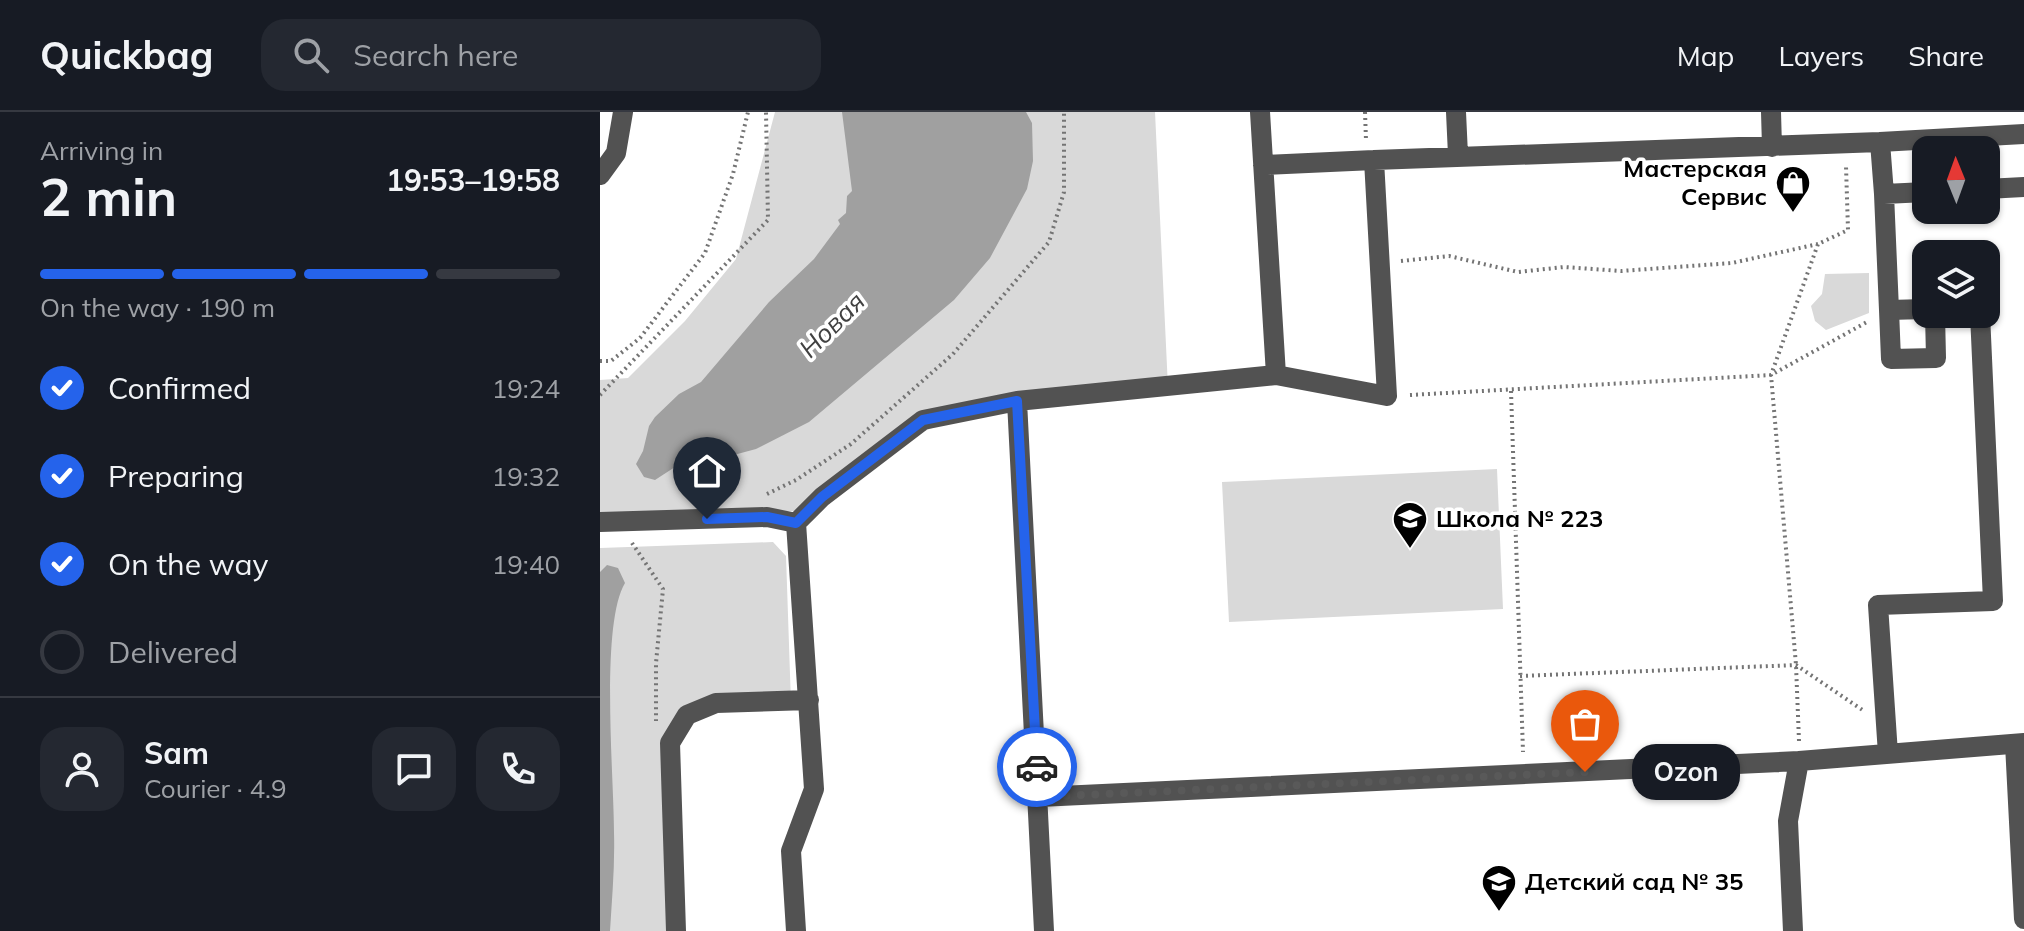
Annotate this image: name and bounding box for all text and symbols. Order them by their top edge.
search box [261,19,821,91]
text: Quickbag [40,31,213,79]
icon: search [289,33,333,77]
text: Search here [353,36,518,74]
text: Map [1677,38,1734,73]
text: Layers [1778,38,1864,73]
text: Share [1908,38,1984,73]
text: Arriving in [40,134,163,167]
north arrow [1912,136,2000,224]
map controls [1912,136,2000,328]
place label: Мастерская Сервис [1623,153,1767,211]
text: 19:53–19:58 [386,161,560,199]
text: 2 min [40,164,177,229]
shop icon: Мастерская Сервис [1774,164,1812,214]
button: layers [1912,240,2000,328]
water label: Новая [792,285,871,364]
text: On the way · 190 m [40,291,275,324]
icon: check [40,366,84,410]
text: Confirmed [108,369,251,407]
text: 19:24 [492,372,560,405]
pin [673,437,741,519]
icon: home [685,449,729,493]
icon: check [40,454,84,498]
text: Preparing [108,457,244,495]
text: 19:32 [492,460,560,493]
school or university icon: Школа № 223 [1391,500,1429,550]
place label: Школа № 223 [1436,503,1603,533]
icon: check [40,542,84,586]
text: On the way [108,545,268,583]
text: 19:40 [492,548,560,581]
text: Delivered [108,633,238,671]
pin [1551,690,1619,772]
icon: bag [1563,702,1607,746]
button: person [40,727,124,811]
button: chat [372,727,456,811]
button: phone [476,727,560,811]
courier [997,727,1077,807]
text: Sam [144,734,209,772]
callout: Ozon [1633,744,1741,800]
icon: car [1015,745,1059,789]
text: Ozon [1654,755,1718,788]
text: Courier · 4.9 [144,772,287,805]
school or university icon: Детский сад № 35 [1480,863,1518,913]
place label: Детский сад № 35 [1525,866,1744,896]

